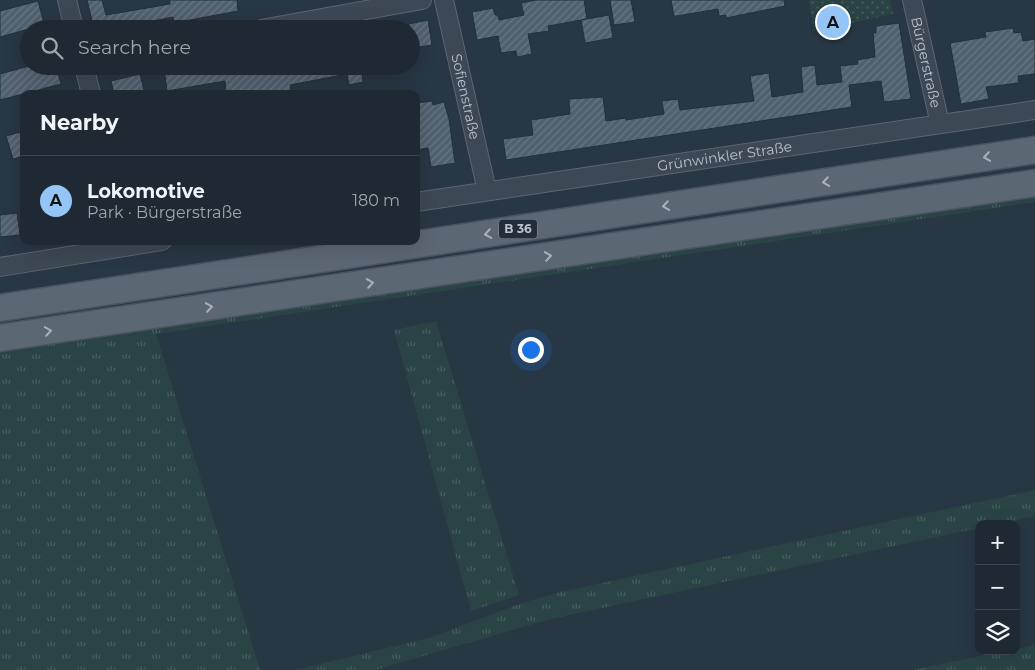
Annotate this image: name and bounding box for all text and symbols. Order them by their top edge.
pin: A [817,3,849,41]
street label: Bürgerstraße [907,15,945,110]
search box [20,20,420,75]
icon: search [38,34,66,62]
text: Search here [78,36,191,59]
street label: Sofienstraße [447,52,484,141]
text: Nearby [40,110,119,135]
street label: Grünwinkler Straße [656,137,793,175]
one-way arrow [982,151,990,162]
one-way arrow [822,176,831,186]
text: Lokomotive [87,180,205,203]
text: A [50,191,62,210]
text: 180 m [352,191,400,210]
one-way arrow [661,201,670,211]
text: Park · Bürgerstraße [87,203,242,222]
road number: B 36 [499,220,537,238]
one-way arrow [483,228,492,238]
one-way arrow [544,251,552,262]
one-way arrow [365,278,374,288]
one-way arrow [205,302,213,313]
one-way arrow [45,326,53,337]
your location [518,337,544,363]
map controls [975,520,1020,655]
button: + [975,520,1020,565]
button: − [975,565,1020,610]
button: layers [975,610,1020,655]

